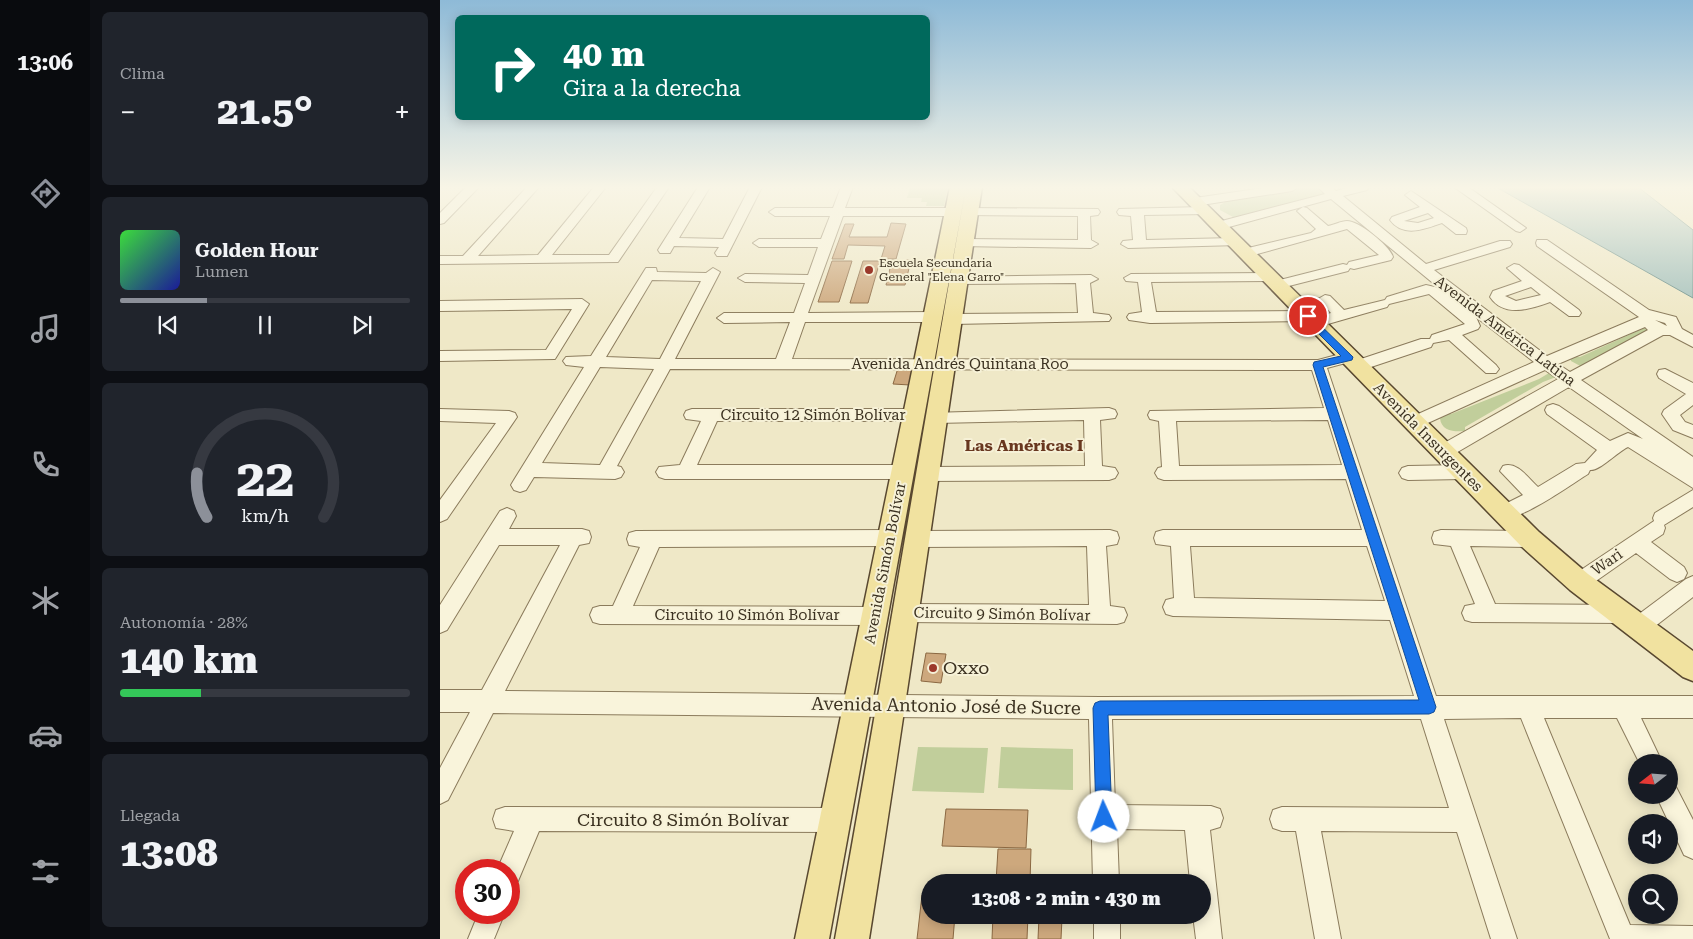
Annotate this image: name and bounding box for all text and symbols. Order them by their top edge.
text: 40 m [563,34,645,75]
icon: right [480,35,545,100]
text: 13:06 [17,50,73,75]
text: Clima [120,64,165,83]
text: Gira a la derecha [563,76,741,101]
text: 21.5° [217,89,313,133]
text: − [120,96,136,129]
text: + [394,96,410,129]
icon: directions [28,176,63,211]
text: Golden Hour [195,239,319,262]
place label: Escuela Secundaria General "Elena Garro" [879,256,1004,284]
text: Lumen [195,262,249,281]
marker: Escuela Secundaria General "Elena Garro" [863,264,875,276]
street label: Avenida América Latina [1431,272,1579,390]
pin [1287,295,1329,337]
icon: arrive [1294,302,1322,330]
icon: music [28,311,63,346]
icon: previous [154,311,182,339]
icon: pause [251,311,279,339]
icon: next [348,311,376,339]
street label: Avenida Andrés Quintana Roo [851,355,1069,373]
street label: Avenida Insurgentes [1370,379,1486,495]
street label: Circuito 12 Simón Bolívar [720,406,906,424]
district label: Las Américas I [965,436,1083,455]
icon: phone [28,447,63,482]
text: 22 [236,448,294,509]
street label: Avenida Simón Bolívar [860,481,910,645]
text: km/h [241,505,289,526]
street label: Wari [1588,545,1626,579]
icon: climate [28,583,63,618]
street label: Circuito 9 Simón Bolívar [913,603,1091,625]
street label: Circuito 10 Simón Bolívar [654,606,840,624]
text: Autonomía · 28% [120,613,248,632]
text: 140 km [120,638,258,682]
place label: Oxxo [943,657,989,678]
marker: Oxxo [927,662,939,674]
street label: Avenida Antonio José de Sucre [811,693,1081,718]
icon: car [28,718,63,753]
north arrow [1628,754,1678,804]
map controls [1628,754,1678,924]
position arrow [1077,790,1129,842]
text: Llegada [120,806,180,825]
street label: Circuito 8 Simón Bolívar [577,809,789,830]
button: sound [1628,814,1678,864]
text: 13:08 [120,831,218,875]
icon: filters [28,854,63,889]
speed limit sign: 30 [455,859,520,924]
button: search [1628,874,1678,924]
text: 13:08 · 2 min · 430 m [971,887,1161,910]

